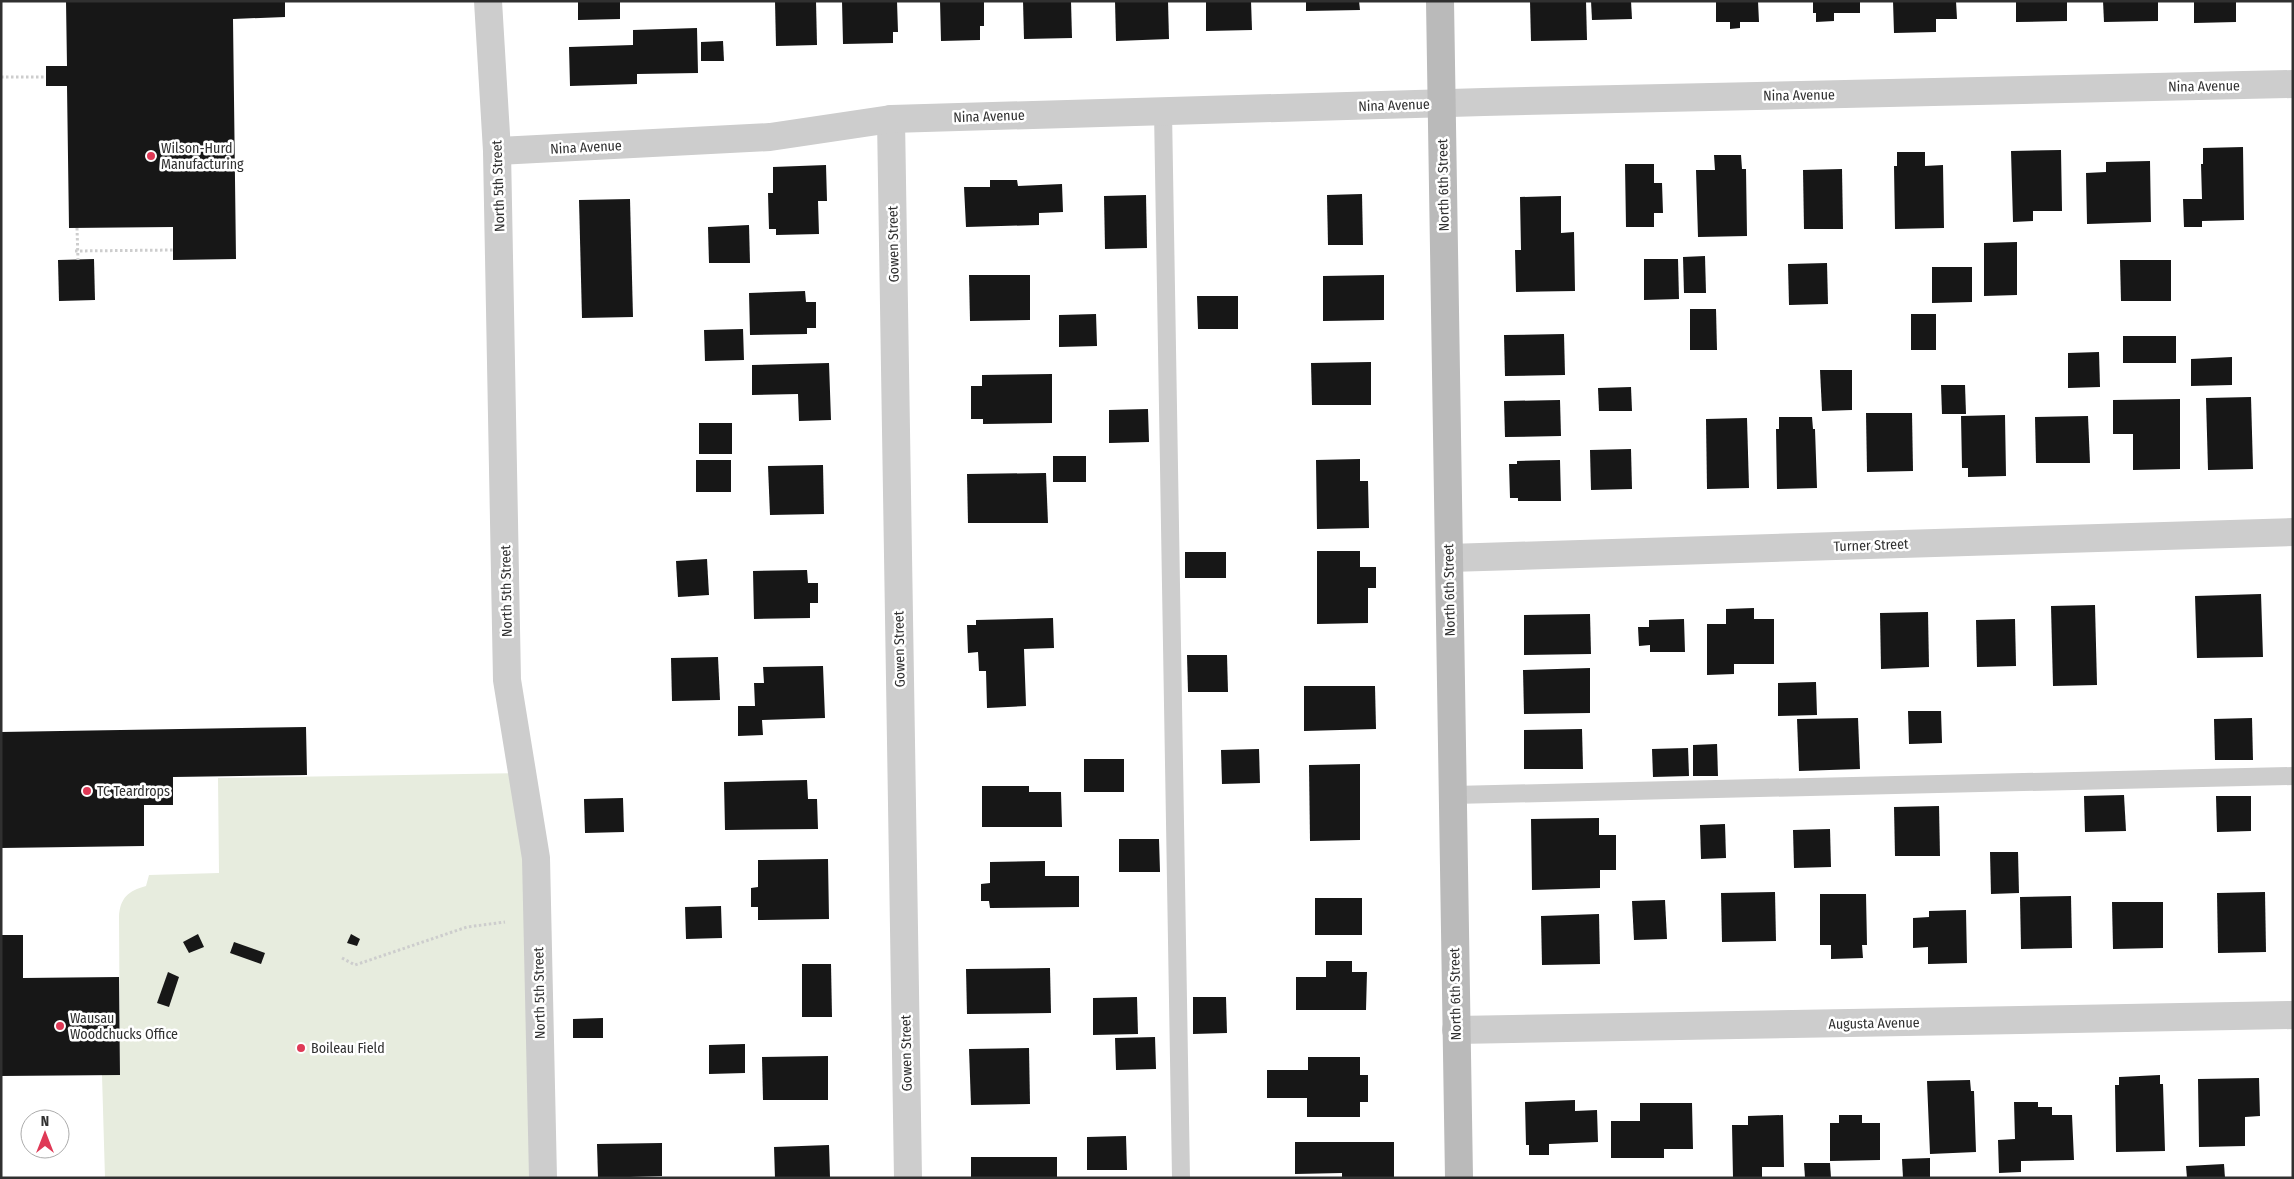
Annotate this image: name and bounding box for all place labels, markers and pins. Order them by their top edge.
place label: Wilson-Hurd Manufacturing [161,140,244,173]
marker: Wilson-Hurd Manufacturing [145,150,157,162]
place label: TC Teardrops [97,783,170,800]
marker: TC Teardrops [81,785,93,797]
place label: Wausau Woodchucks Office [70,1010,178,1043]
marker: Wausau Woodchucks Office [54,1020,66,1032]
place label: Boileau Field [311,1040,385,1057]
marker: Boileau Field [295,1042,307,1054]

